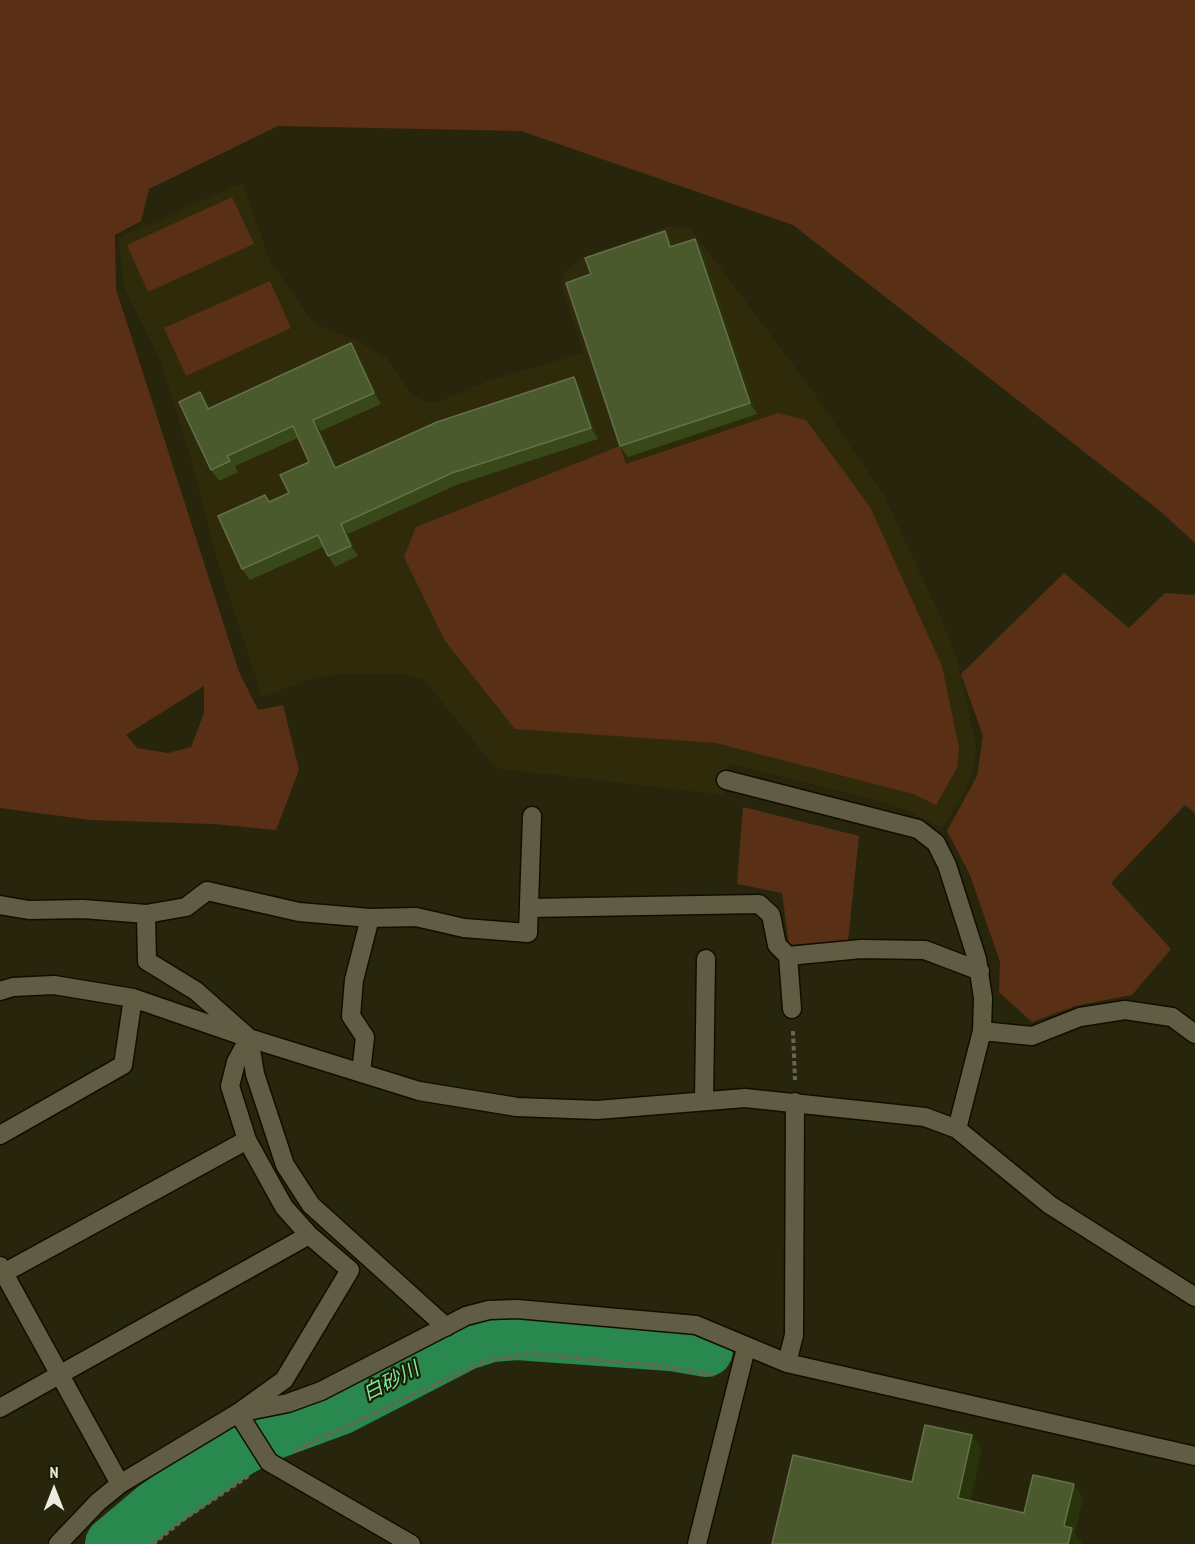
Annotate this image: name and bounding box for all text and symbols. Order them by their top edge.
water label: 白砂川 [359,1358,423,1406]
north arrow [24,1460,84,1520]
text: N [50,1462,58,1482]

